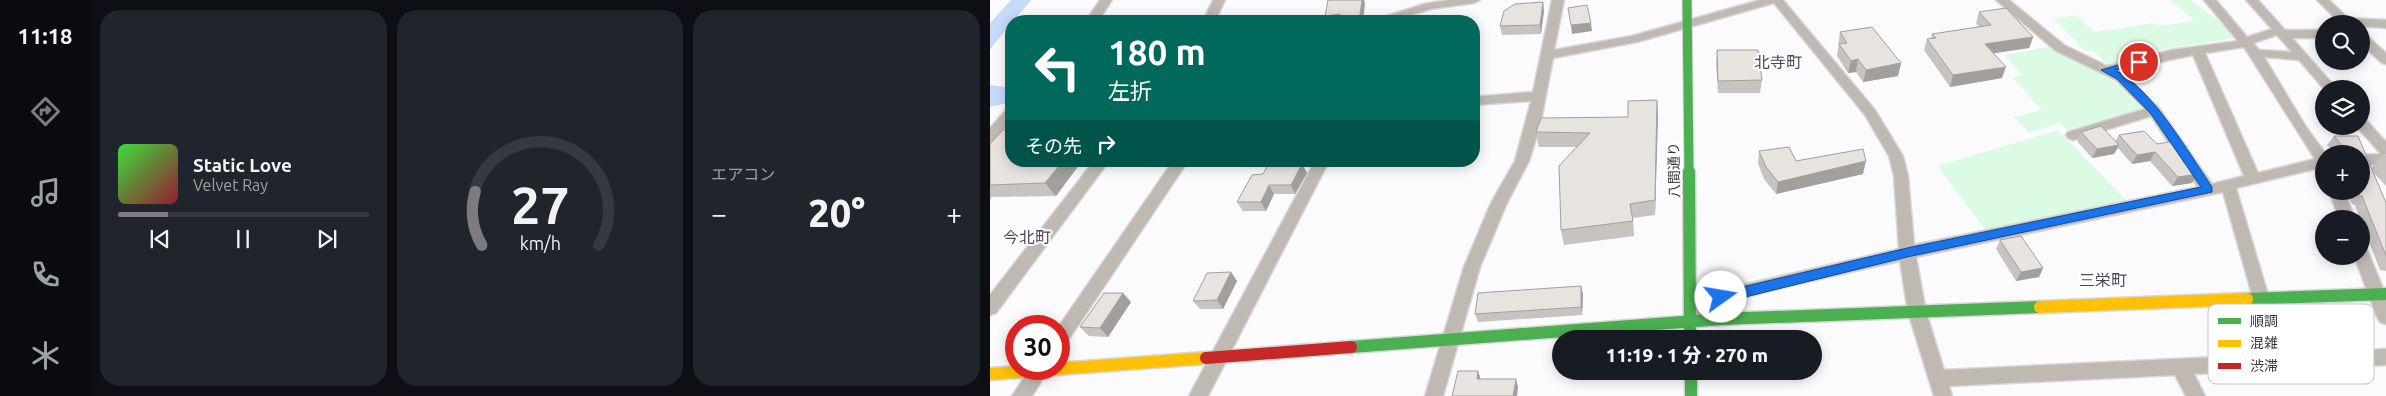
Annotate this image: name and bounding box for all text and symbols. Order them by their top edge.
map controls [2315,15,2370,265]
button: search [2315,15,2370,70]
text: 11:18 [17,23,73,48]
text: 180 m [1108,32,1206,72]
icon: left [1025,35,1090,100]
pin [2118,41,2160,83]
icon: arrive [2125,48,2153,76]
district label: 北寺町 [1754,53,1802,71]
text: 左折 [1108,78,1152,103]
button: layers [2315,80,2370,135]
icon: directions [28,94,63,129]
icon: right [1092,130,1120,158]
text: その先 [1025,135,1082,157]
street label: 八間通り [1666,142,1682,198]
button: + [2315,145,2370,200]
text: Static Love [193,154,292,176]
text: エアコン [711,165,775,183]
icon: music [28,175,63,210]
text: Velvet Ray [193,176,268,194]
text: 27 [511,176,569,234]
text: 20° [808,192,865,234]
text: − [711,198,727,229]
text: + [946,198,962,229]
button: − [2315,210,2370,265]
icon: previous [146,225,174,253]
icon: pause [229,225,257,253]
icon: next [313,225,341,253]
district label: 今北町 [1003,228,1051,246]
text: km/h [519,233,561,253]
icon: phone [28,257,63,292]
position arrow [1694,270,1746,322]
district label: 三栄町 [2079,271,2127,289]
legend [2208,304,2374,384]
text: 順調 [2250,313,2278,329]
speed limit sign: 30 [1005,315,1070,380]
text: 混雑 [2250,335,2278,351]
icon: climate [28,338,63,373]
text: 11:19 · 1 分 · 270 m [1606,344,1768,366]
text: 渋滞 [2250,358,2278,374]

